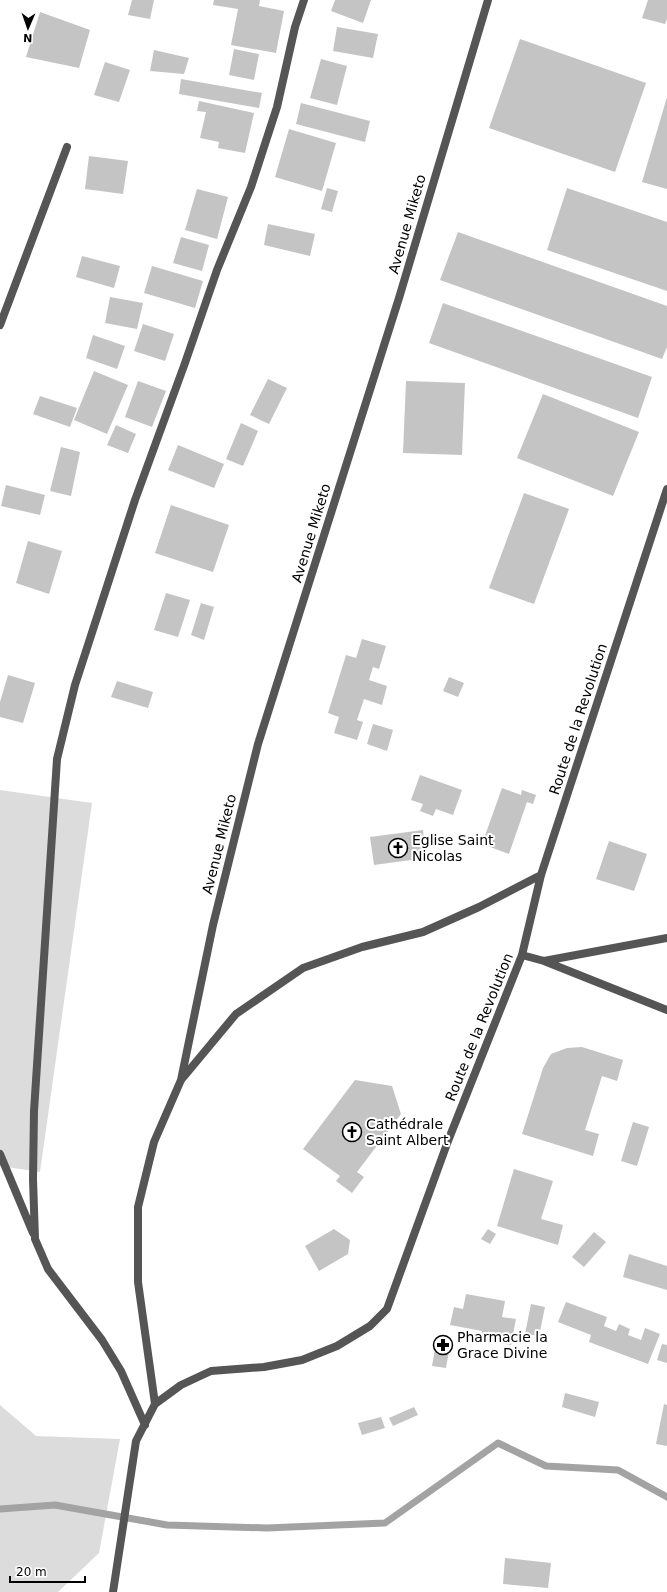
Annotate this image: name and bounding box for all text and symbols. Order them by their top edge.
north arrow [8,8,48,48]
text: N [23,31,33,44]
street label: Avenue Miketo [385,172,429,276]
street label: Avenue Miketo [288,482,334,584]
street label: Route de la Revolution [546,641,610,797]
street label: Avenue Miketo [199,792,239,896]
place label: Eglise Saint Nicolas [412,832,494,864]
church icon: Eglise Saint Nicolas [387,837,409,859]
street label: Route de la Revolution [442,951,516,1103]
place label: Cathédrale Saint Albert [366,1116,449,1148]
church icon: Cathédrale Saint Albert [341,1121,363,1143]
place label: Pharmacie la Grace Divine [457,1329,548,1361]
pharmacy icon: Pharmacie la Grace Divine [432,1334,454,1356]
scale bar [10,1558,85,1584]
text: 20 m [16,1565,47,1579]

